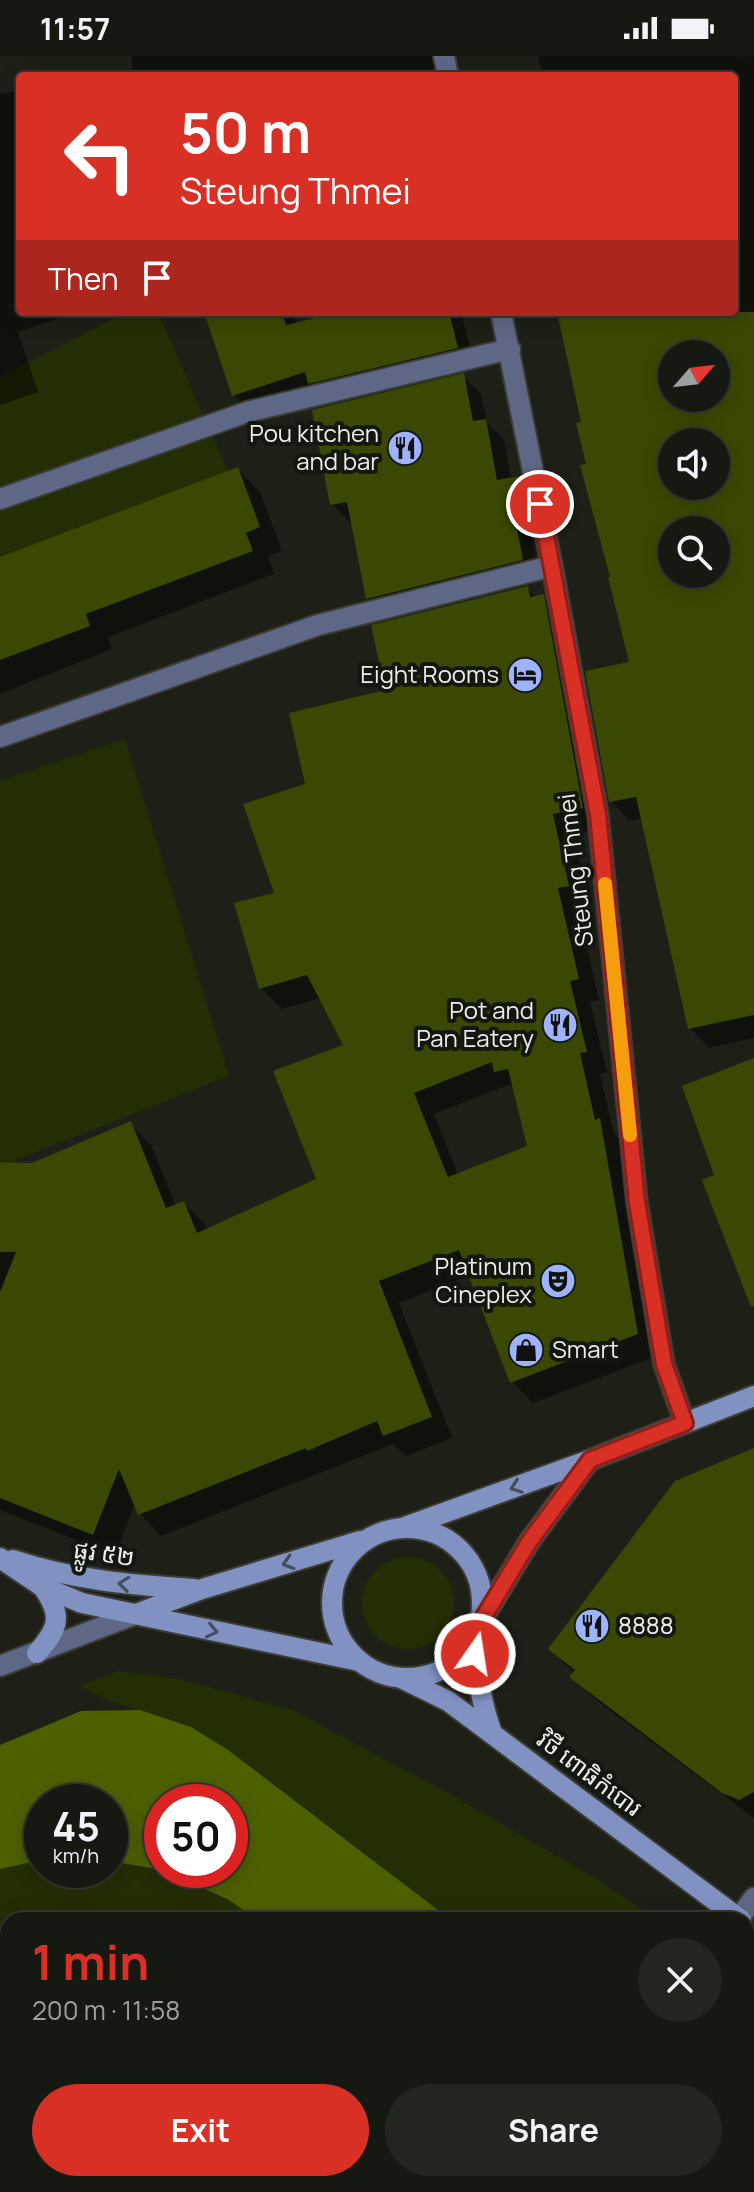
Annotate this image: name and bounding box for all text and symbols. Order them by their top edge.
text: 11:57 [40,8,110,49]
text: 50 m [180,93,311,170]
icon: left [48,104,152,208]
text: Steung Thmei [180,166,411,215]
icon: arrive [135,256,179,300]
text: Then [48,258,119,299]
north arrow [658,340,730,412]
map controls [658,340,730,588]
place label: Pou kitchen and bar [249,416,379,477]
button: sound [658,428,730,500]
restaurant icon: Pou kitchen and bar [386,429,424,467]
pin [506,470,574,538]
icon: arrive [518,482,562,526]
button: search [658,516,730,588]
hotel icon: Eight Rooms [506,656,544,694]
place label: Eight Rooms [360,657,499,690]
street label: Steung Thmei [549,792,600,949]
place label: Pot and Pan Eatery [416,993,534,1054]
restaurant icon: Pot and Pan Eatery [541,1006,579,1044]
place label: Platinum Cineplex [434,1249,532,1310]
theatre icon: Platinum Cineplex [539,1262,577,1300]
shop icon: Smart [507,1331,545,1369]
place label: Smart [552,1332,619,1365]
one-way arrow [510,1477,524,1493]
street label: ផ្លូវ ៥២ [71,1532,137,1580]
one-way arrow [282,1554,296,1570]
one-way arrow [117,1576,130,1593]
restaurant icon: 8888 [573,1607,611,1645]
place label: 8888 [618,1608,674,1641]
position arrow [433,1612,517,1696]
one-way arrow [204,1622,218,1639]
street label: វិថី ពោធិកំបោរ [530,1722,649,1823]
speed limit sign: 50 [144,1784,248,1888]
text: 45 [52,1798,100,1853]
text: km/h [53,1842,99,1869]
text: 1 min [32,1929,149,1994]
button: close [638,1938,722,2022]
text: 200 m · 11:58 [32,1992,180,2028]
button: Exit [32,2084,369,2176]
button: Share [385,2084,722,2176]

